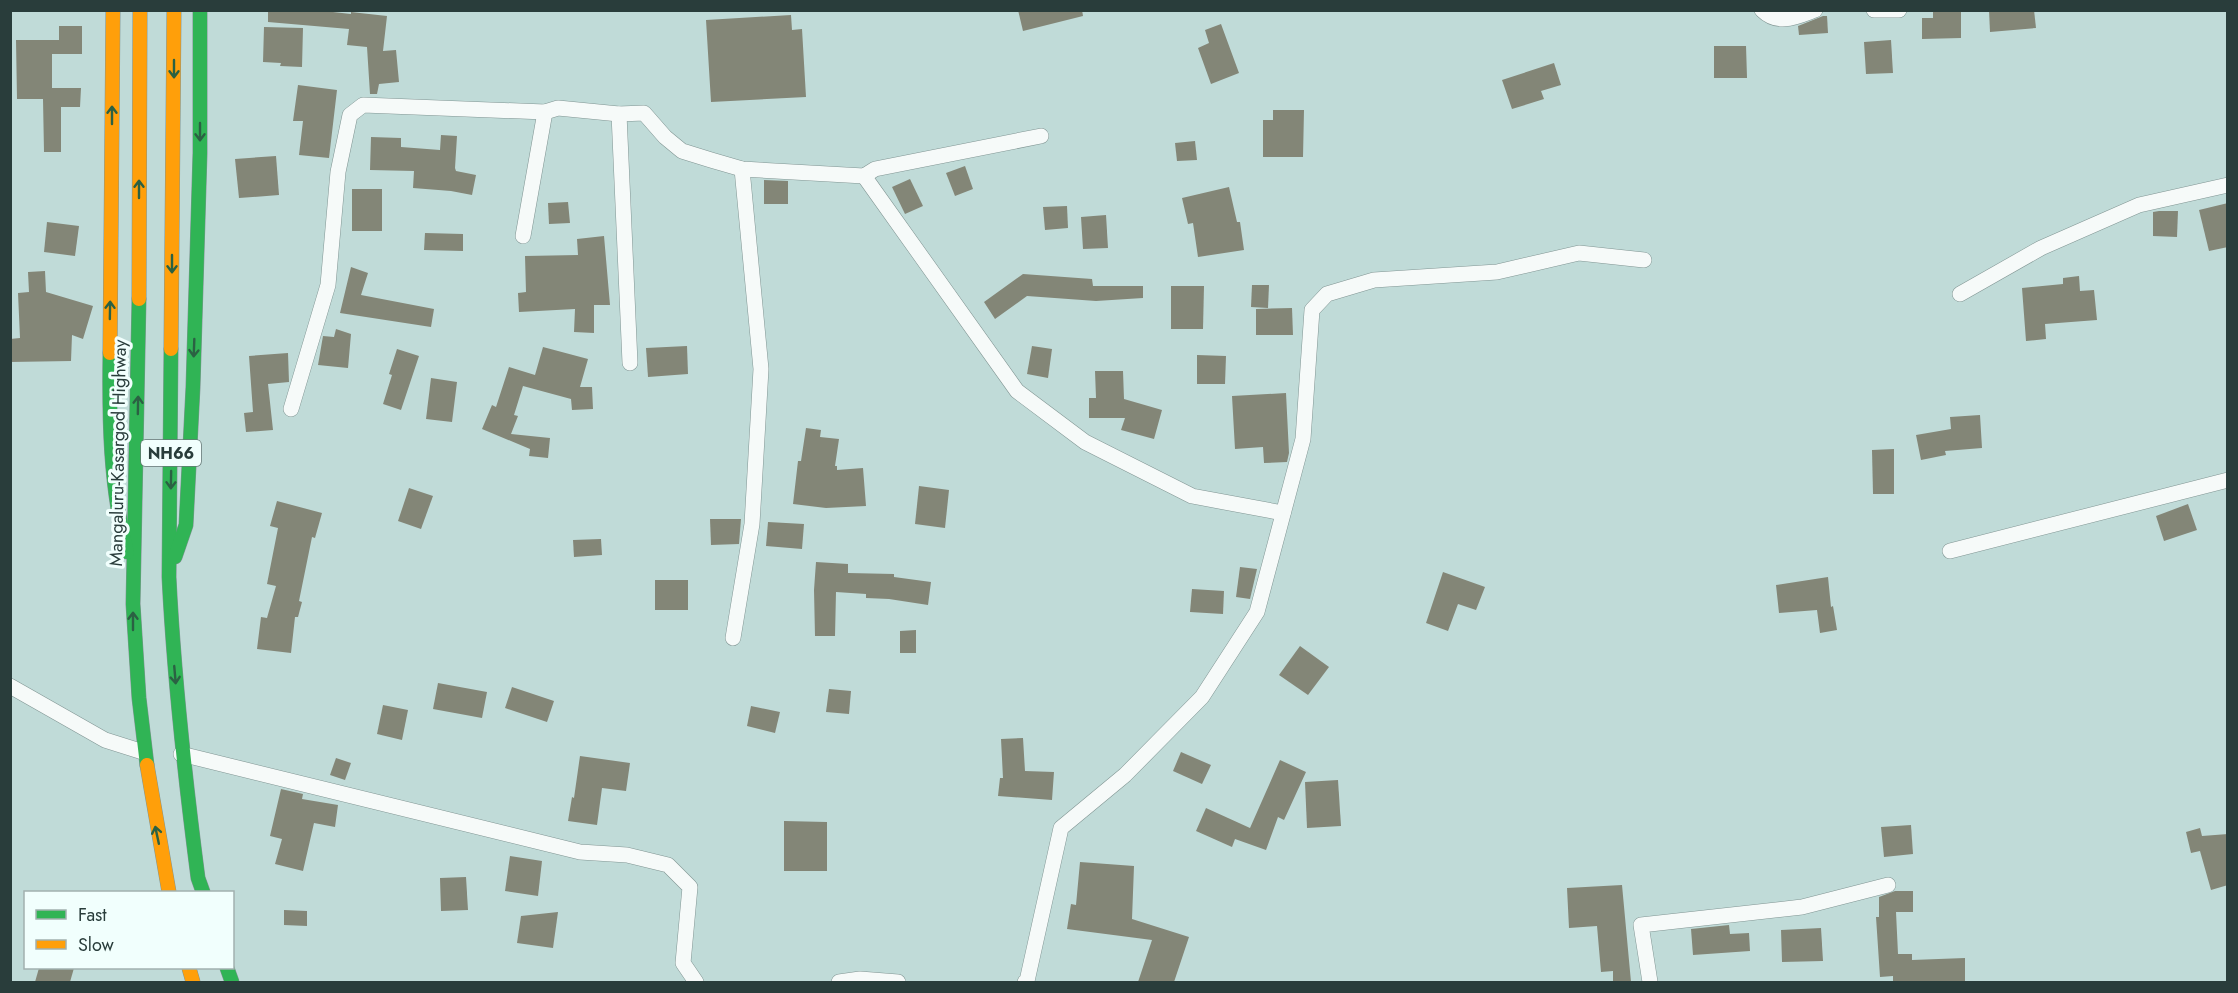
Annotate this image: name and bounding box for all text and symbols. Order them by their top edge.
one-way arrow [168,58,179,78]
one-way arrow [106,105,118,125]
one-way arrow [194,121,206,141]
one-way arrow [133,179,145,199]
one-way arrow [166,253,178,273]
one-way arrow [104,300,116,320]
one-way arrow [189,337,200,357]
street label: Mangaluru-Kasargod Highway [103,339,133,567]
one-way arrow [132,395,143,415]
road number: NH66 [141,440,201,466]
one-way arrow [165,469,176,489]
one-way arrow [127,611,139,631]
one-way arrow [169,664,180,684]
one-way arrow [151,826,162,846]
legend [24,891,234,969]
text: Fast [78,902,107,928]
text: Slow [78,932,115,958]

